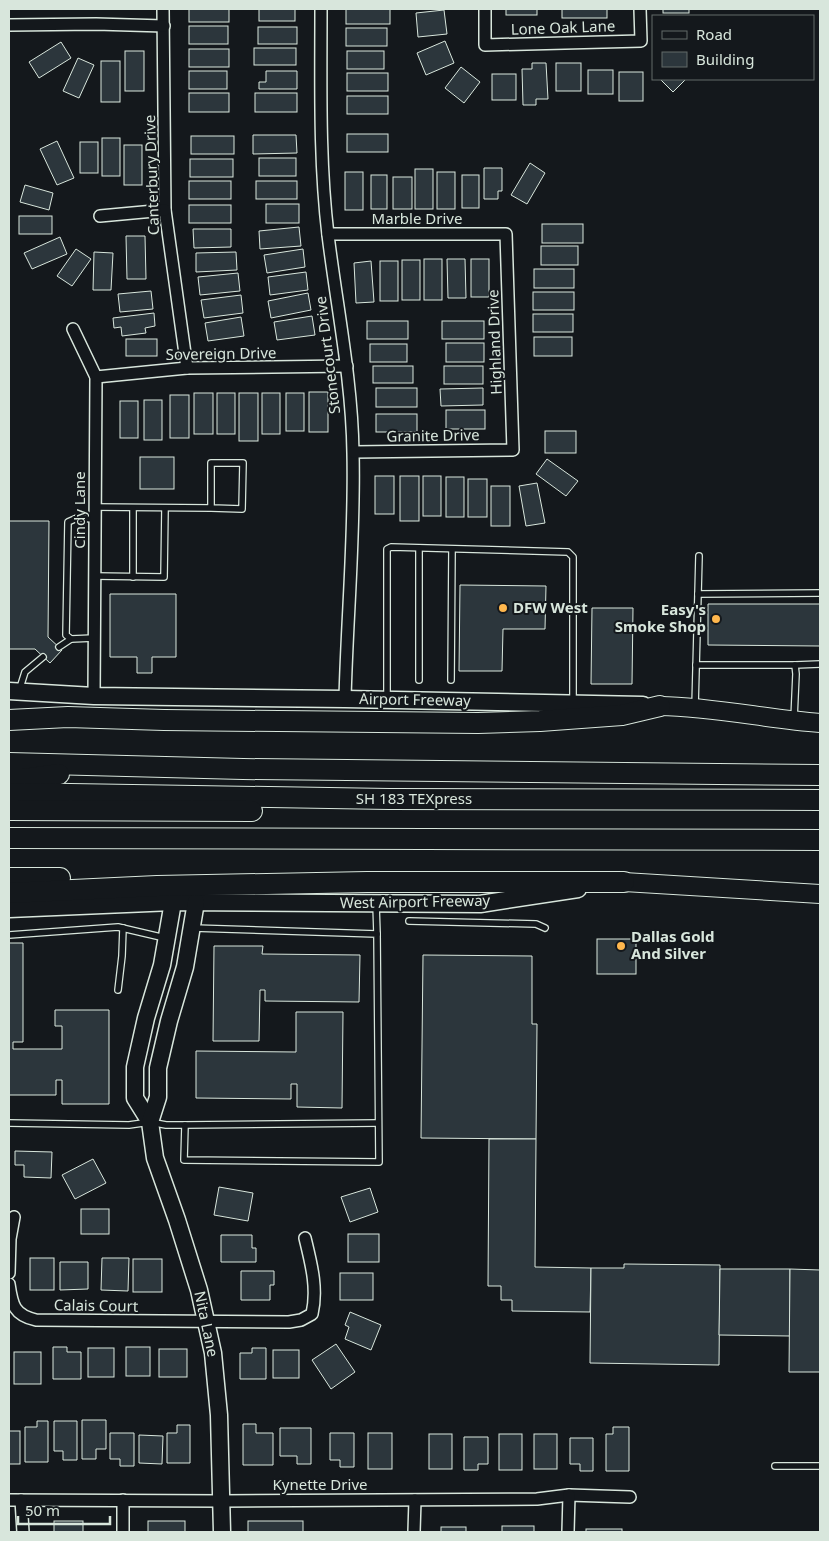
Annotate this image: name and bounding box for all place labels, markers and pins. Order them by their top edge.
place label: DFW West [513,597,588,617]
place label: Easy's Smoke Shop [615,599,706,636]
marker: DFW West [497,602,509,614]
marker: Easy's Smoke Shop [710,613,722,625]
place label: Dallas Gold And Silver [631,926,715,963]
marker: Dallas Gold And Silver [615,940,627,952]

